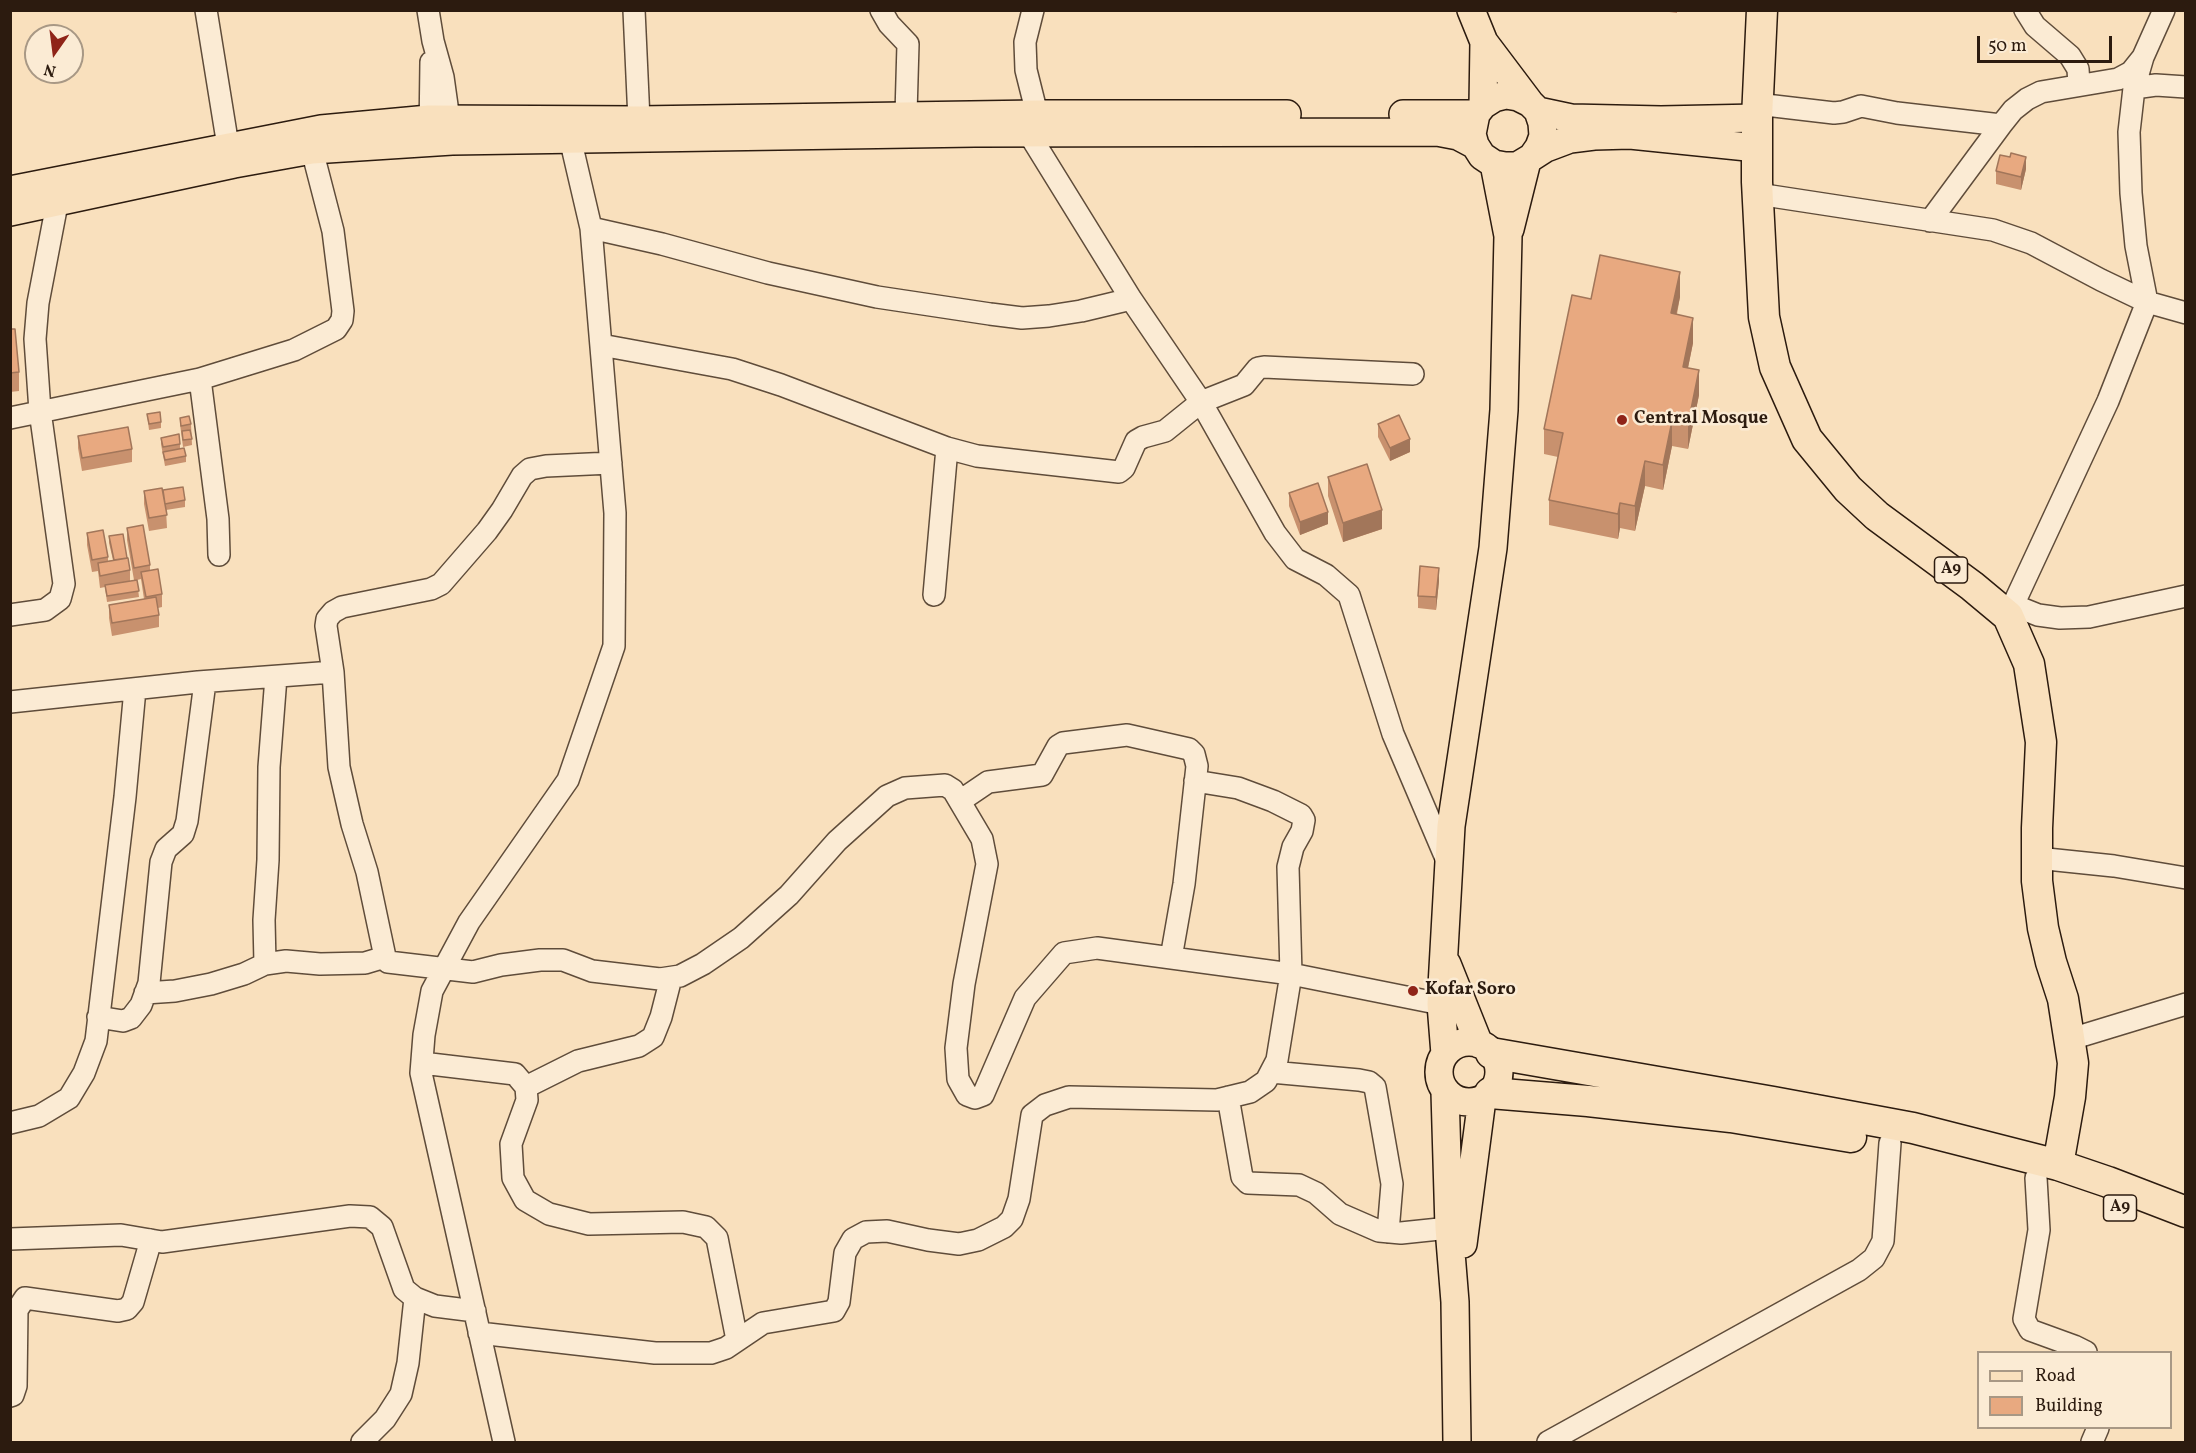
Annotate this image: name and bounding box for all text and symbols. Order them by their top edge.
north arrow [24,24,84,84]
scale bar [1980,24,2115,62]
text: 50 m [1988,34,2027,59]
text: N [42,57,58,82]
place label: Central Mosque [1634,409,1768,431]
marker: Central Mosque [1615,413,1629,427]
road number: A9 [1934,557,1968,583]
place label: Kofar Soro [1425,980,1516,1002]
marker: Kofar Soro [1406,984,1420,998]
road number: A9 [2104,1195,2136,1221]
legend [1977,1351,2172,1429]
text: Road [2035,1364,2076,1389]
text: Building [2035,1394,2103,1419]

